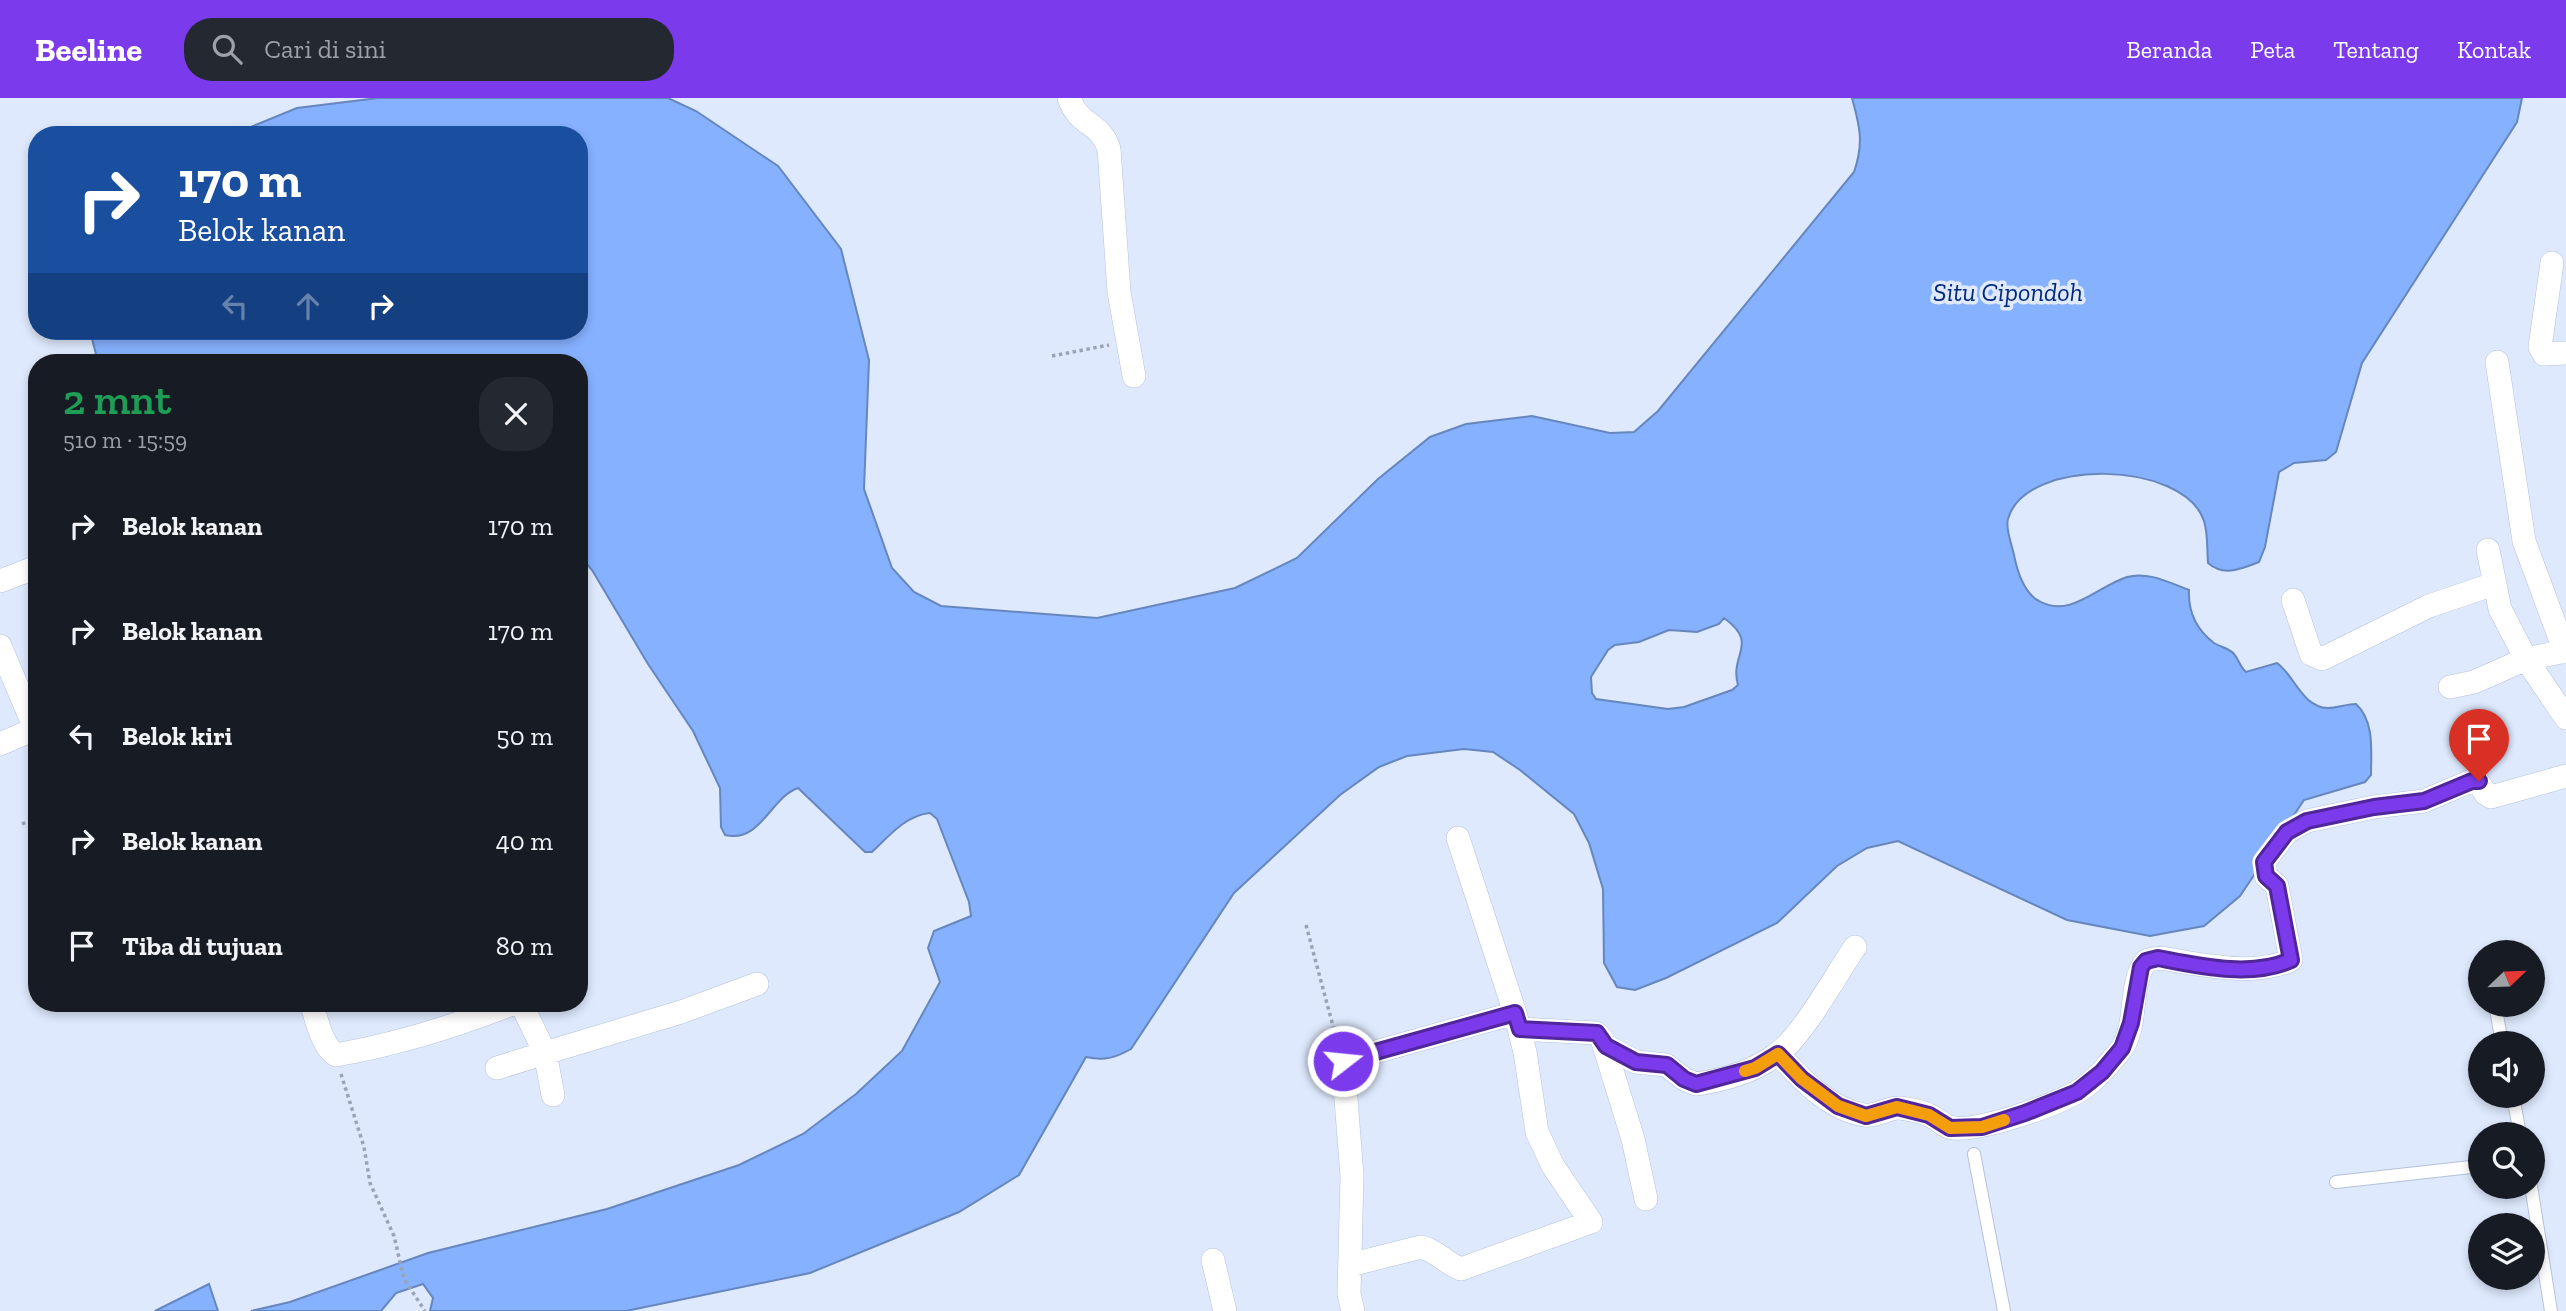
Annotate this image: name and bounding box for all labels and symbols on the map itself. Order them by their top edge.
water label: Situ Cipondoh [1933,276,2083,308]
pin [2449,709,2509,781]
north arrow [2468,940,2544,1017]
position arrow [1306,1024,1380,1098]

